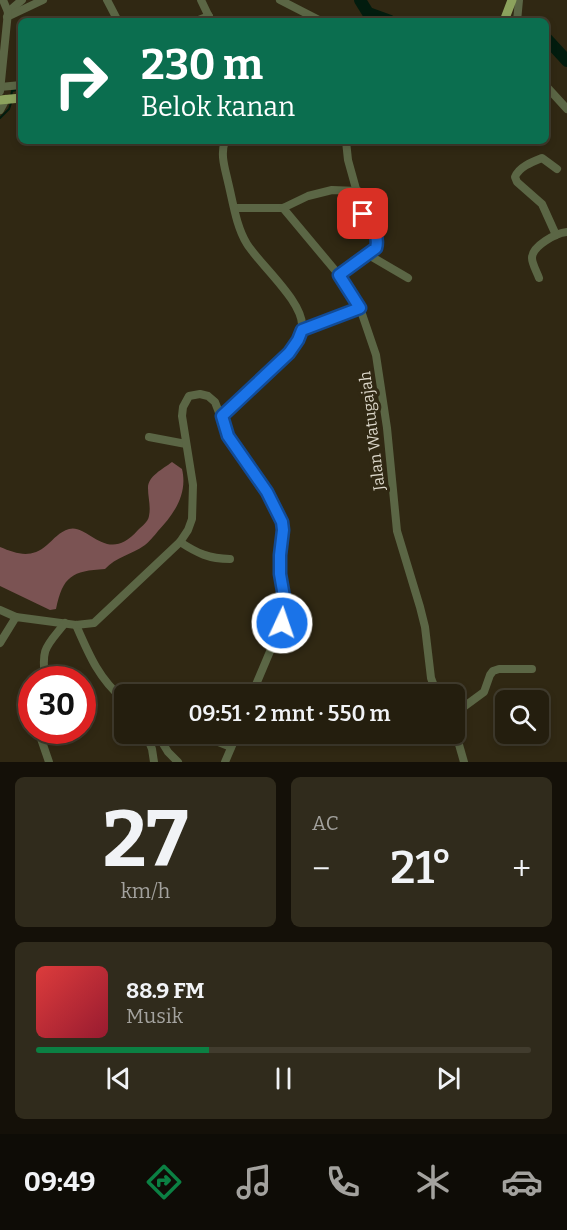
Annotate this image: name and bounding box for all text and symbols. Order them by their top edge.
text: 230 m [141,40,263,90]
icon: right [42,42,120,120]
text: Belok kanan [141,91,295,123]
pin [337,188,388,239]
icon: arrive [346,197,379,230]
street label: Jalan Watugajah [355,370,389,493]
position arrow [250,591,314,655]
speed limit sign: 30 [18,666,96,744]
map controls [495,690,549,744]
button: search [495,690,549,744]
text: 09:51 · 2 mnt · 550 m [188,700,391,727]
text: 27 [103,793,188,887]
text: AC [312,811,339,835]
text: 21° [390,841,452,895]
text: − [312,849,330,889]
text: + [512,849,531,889]
text: km/h [121,879,170,903]
text: 88.9 FM [126,977,204,1004]
text: Musik [126,1004,183,1028]
icon: previous [102,1062,135,1095]
icon: pause [267,1062,300,1095]
icon: next [432,1062,465,1095]
icon: directions [143,1161,185,1203]
icon: music [233,1161,275,1203]
icon: phone [322,1161,364,1203]
icon: climate [412,1161,454,1203]
icon: car [501,1161,543,1203]
text: 09:49 [24,1166,96,1198]

